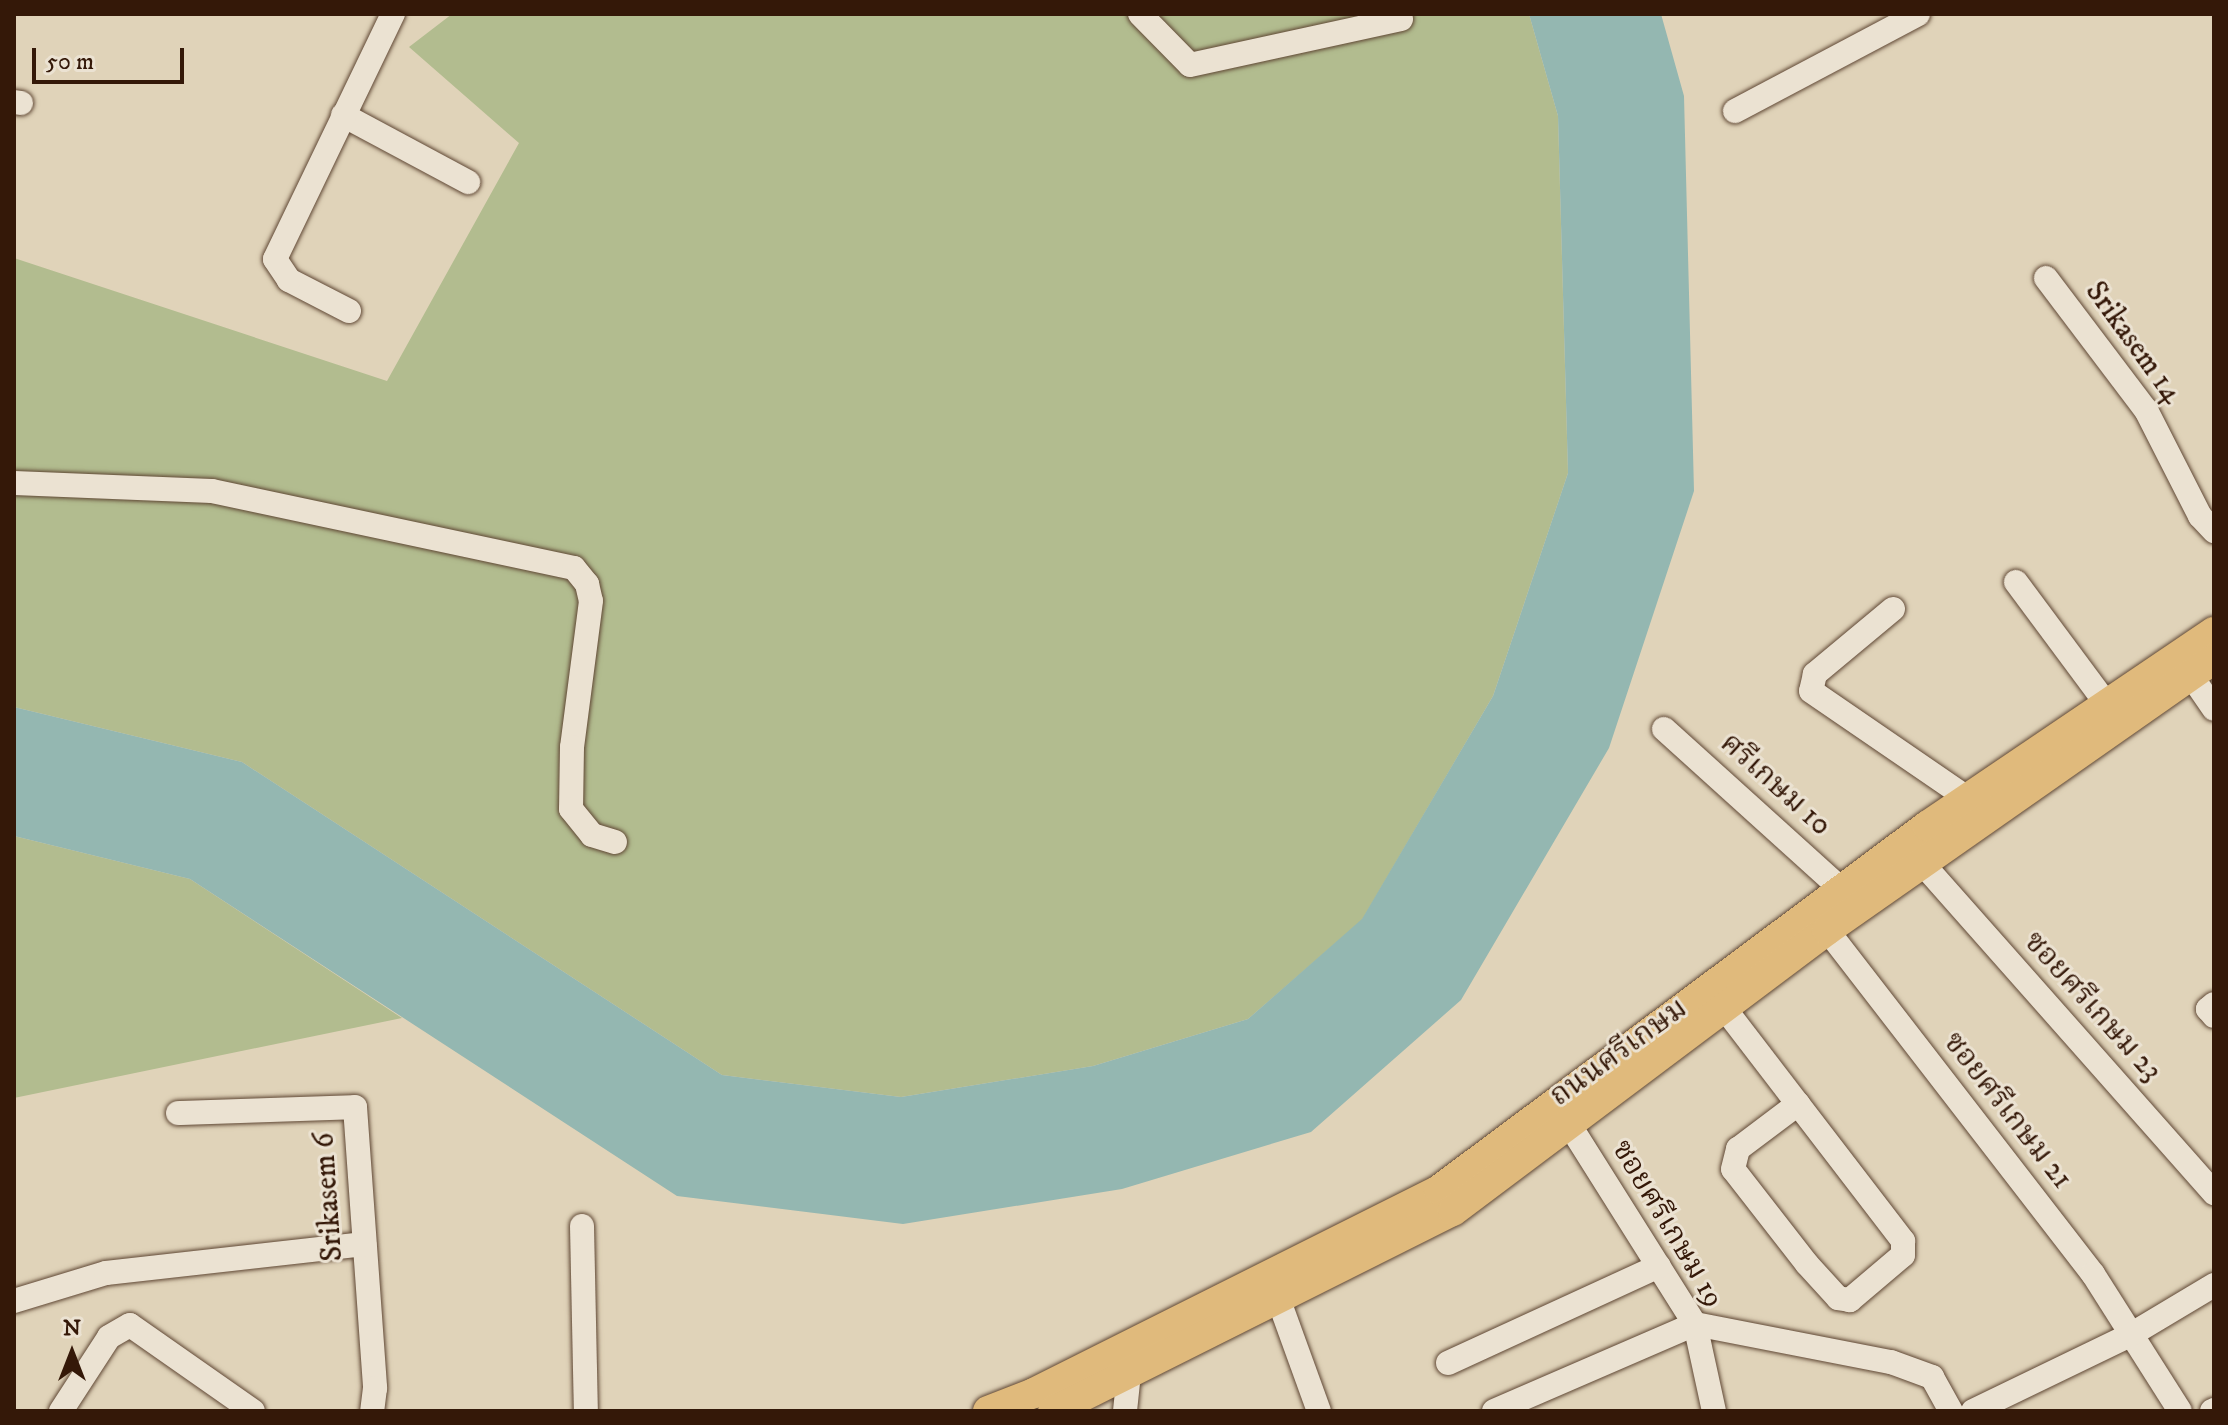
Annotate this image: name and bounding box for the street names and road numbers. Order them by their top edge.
street label: Srikasem 14 [2077,275,2189,411]
street label: ศรีเกษม 10 [1712,726,1838,844]
street label: ซอยศรีเกษม 23 [2015,925,2169,1089]
street label: ถนนศรีเกษม [1543,991,1695,1115]
street label: ซอยศรีเกษม 21 [1935,1025,2079,1197]
street label: Srikasem 6 [307,1131,351,1263]
street label: ซอยศรีเกษม 19 [1603,1134,1731,1314]

